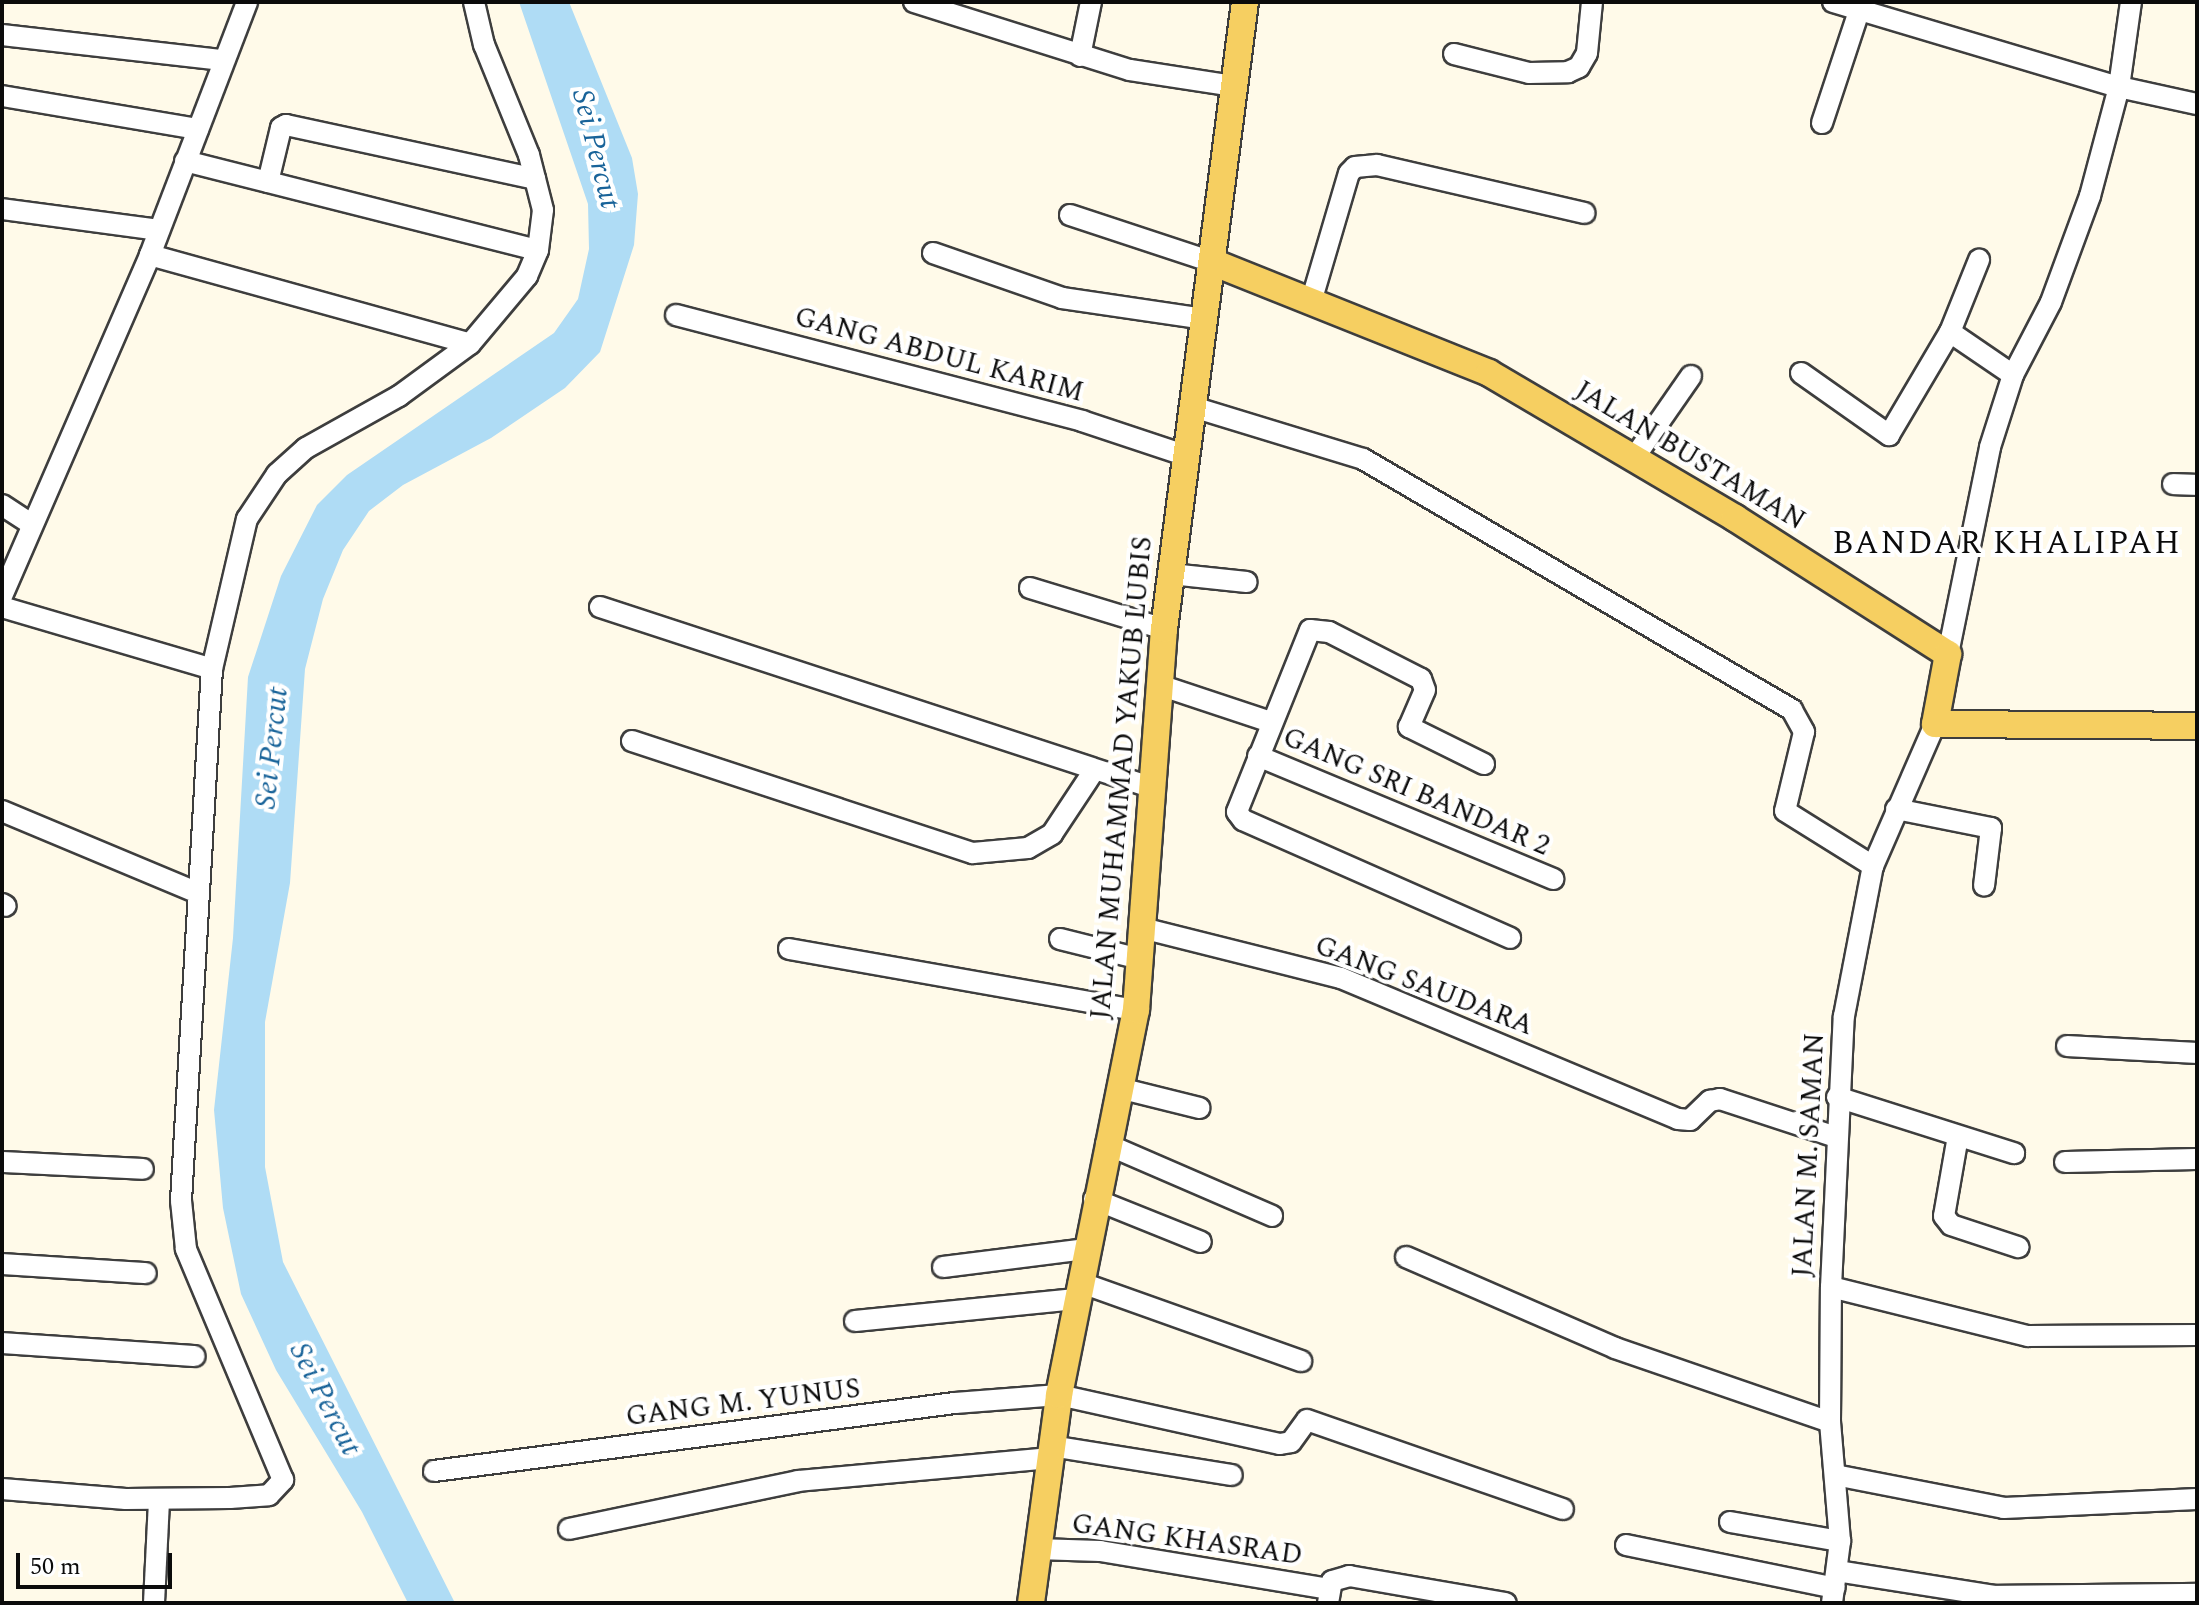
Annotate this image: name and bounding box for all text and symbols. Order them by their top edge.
water label: Sei Percut [564,86,628,212]
street label: GANG ABDUL KARIM [791,300,1087,410]
street label: JALAN BUSTAMAN [1569,374,1811,538]
district label: BANDAR KHALIPAH [1832,525,2182,563]
street label: JALAN MUHAMMAD YAKUB LUBIS [1084,535,1160,1021]
water label: Sei Percut [248,686,296,810]
street label: GANG SRI BANDAR 2 [1278,721,1554,863]
street label: GANG SAUDARA [1310,929,1538,1043]
street label: JALAN M. SAMAN [1786,1032,1832,1278]
water label: Sei Percut [281,1337,369,1461]
street label: GANG M. YUNUS [624,1372,862,1434]
street label: GANG KHASRAD [1069,1507,1305,1573]
scale bar [20,1537,176,1587]
text: 50 m [30,1549,81,1585]

